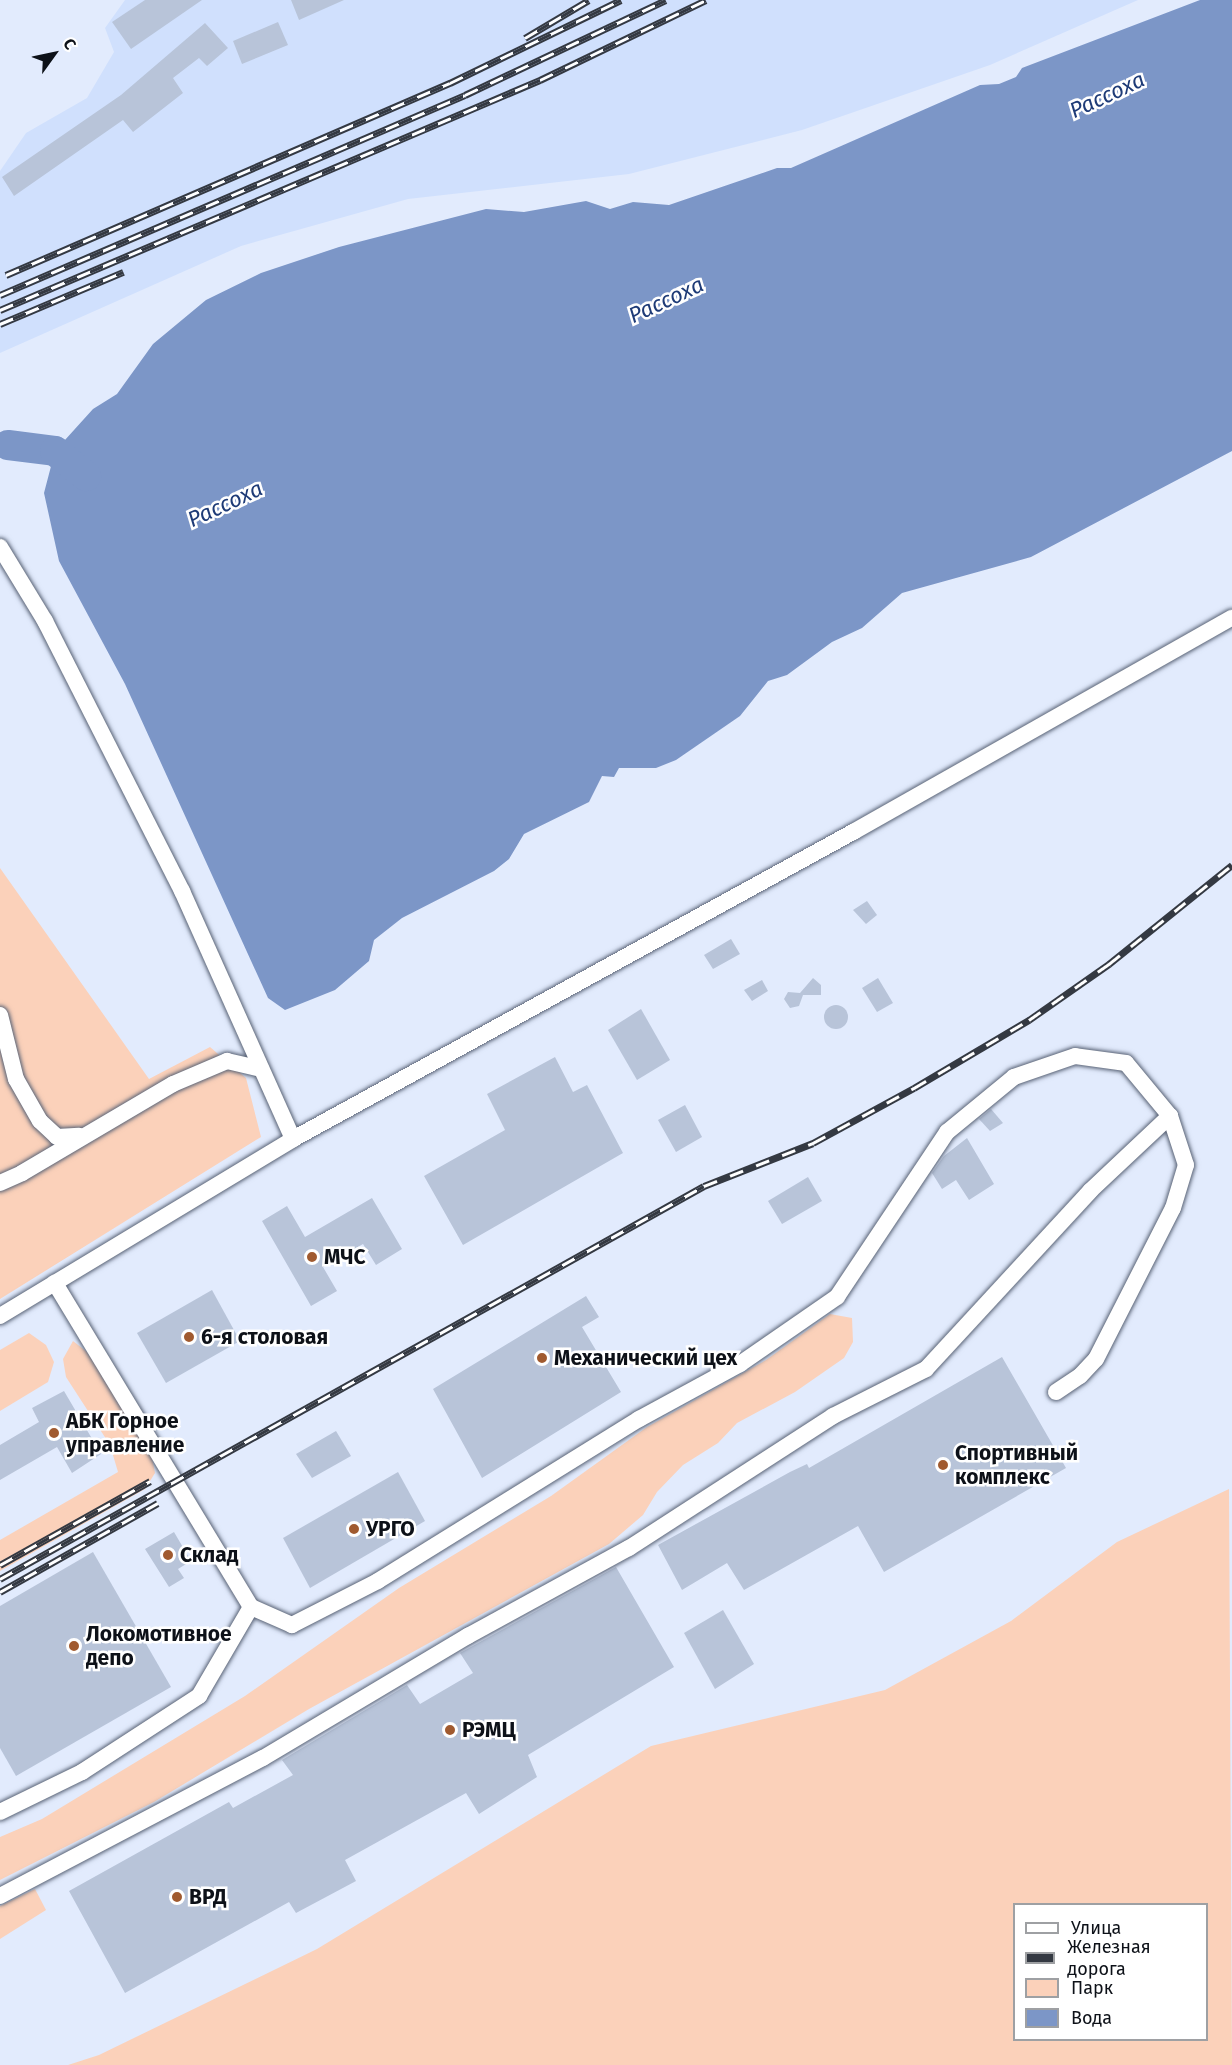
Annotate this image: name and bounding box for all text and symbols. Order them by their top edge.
north arrow [24,24,84,84]
text: С [59,35,80,53]
water label: Рассоха [1065,66,1149,124]
water label: Рассоха [624,271,708,329]
water label: Рассоха [183,475,267,533]
place label: МЧС [324,1244,366,1270]
marker: МЧС [305,1250,319,1264]
place label: 6-я столовая [201,1324,328,1350]
marker: 6-я столовая [182,1330,196,1344]
place label: Механический цех [554,1345,737,1371]
marker: Механический цех [535,1351,549,1365]
place label: АБК Горное управление [66,1408,184,1458]
marker: АБК Горное управление [47,1426,61,1440]
place label: Спортивный комплекс [955,1440,1078,1490]
marker: Спортивный комплекс [936,1458,950,1472]
place label: УРГО [366,1516,415,1542]
marker: УРГО [347,1522,361,1536]
place label: Склад [180,1542,238,1568]
marker: Склад [161,1548,175,1562]
place label: Локомотивное депо [86,1621,232,1671]
marker: Локомотивное депо [67,1639,81,1653]
place label: РЭМЦ [462,1717,516,1743]
marker: РЭМЦ [443,1723,457,1737]
place label: ВРД [189,1884,227,1910]
marker: ВРД [170,1890,184,1904]
legend [1013,1903,1208,2041]
text: Улица [1071,1917,1121,1939]
text: Железная дорога [1067,1936,1151,1980]
text: Парк [1071,1977,1113,1999]
text: Вода [1071,2007,1112,2029]

